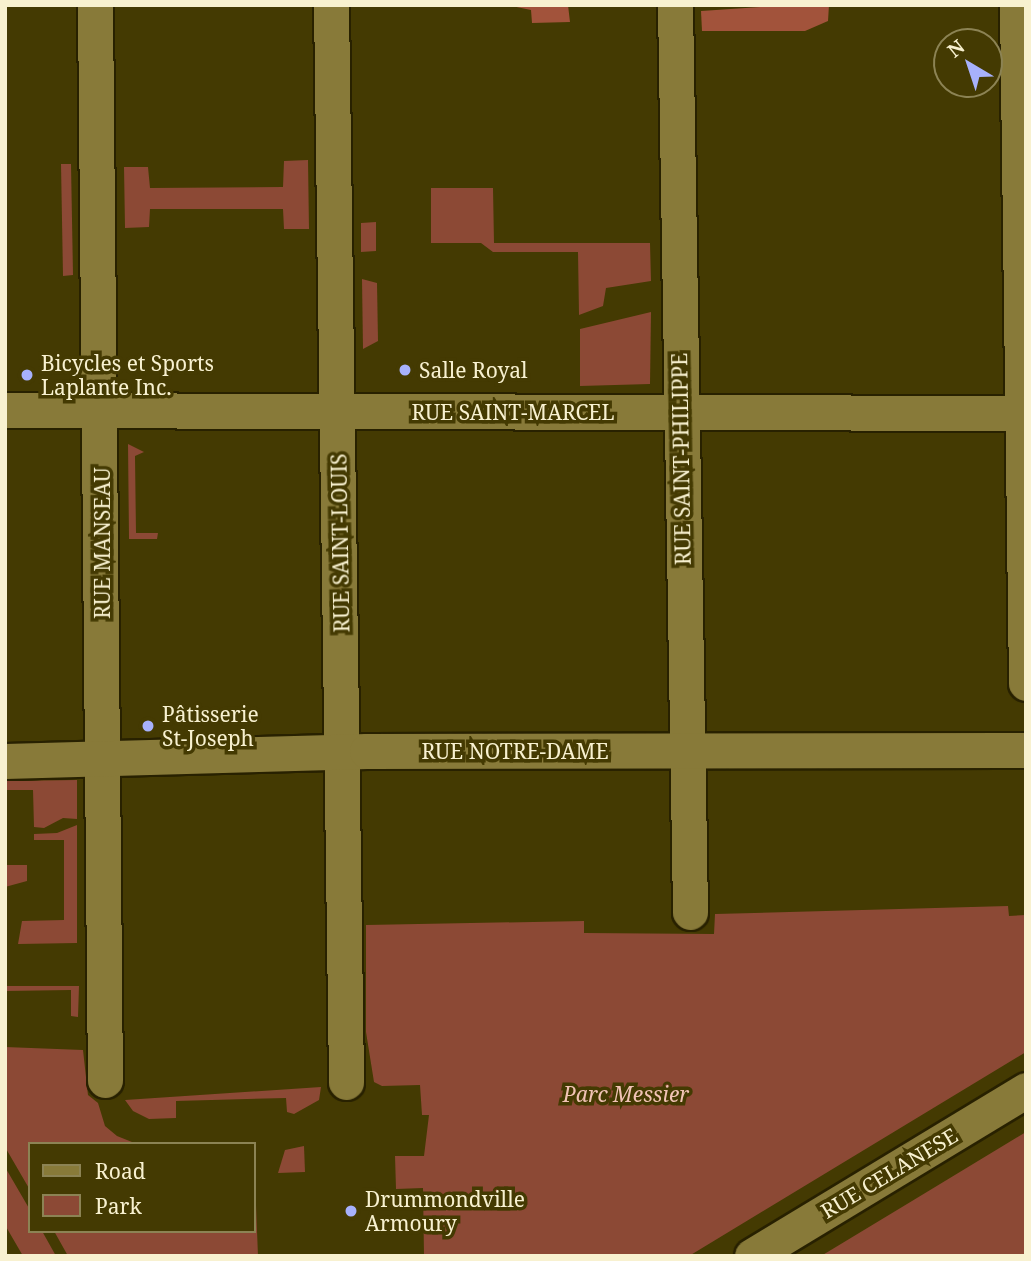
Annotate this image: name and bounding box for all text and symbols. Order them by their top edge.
north arrow [933,28,1003,98]
text: N [942,33,970,63]
place label: Bicycles et Sports Laplante Inc. [41,350,214,400]
street label: RUE SAINT-PHILIPPE [667,353,695,565]
place label: Salle Royal [419,357,528,383]
marker: Salle Royal [397,362,413,378]
marker: Bicycles et Sports Laplante Inc. [19,367,35,383]
street label: RUE SAINT-MARCEL [411,399,615,425]
street label: RUE SAINT-LOUIS [326,453,354,633]
street label: RUE MANSEAU [89,467,115,619]
place label: Pâtisserie St-Joseph [162,701,259,751]
marker: Pâtisserie St-Joseph [140,718,156,734]
street label: RUE NOTRE-DAME [421,738,609,764]
park label: Parc Messier [563,1081,689,1107]
street label: RUE CELANESE [816,1122,962,1224]
legend [28,1142,256,1233]
text: Road [95,1157,146,1185]
place label: Drummondville Armoury [365,1186,525,1236]
text: Park [95,1192,142,1220]
marker: Drummondville Armoury [343,1203,359,1219]

